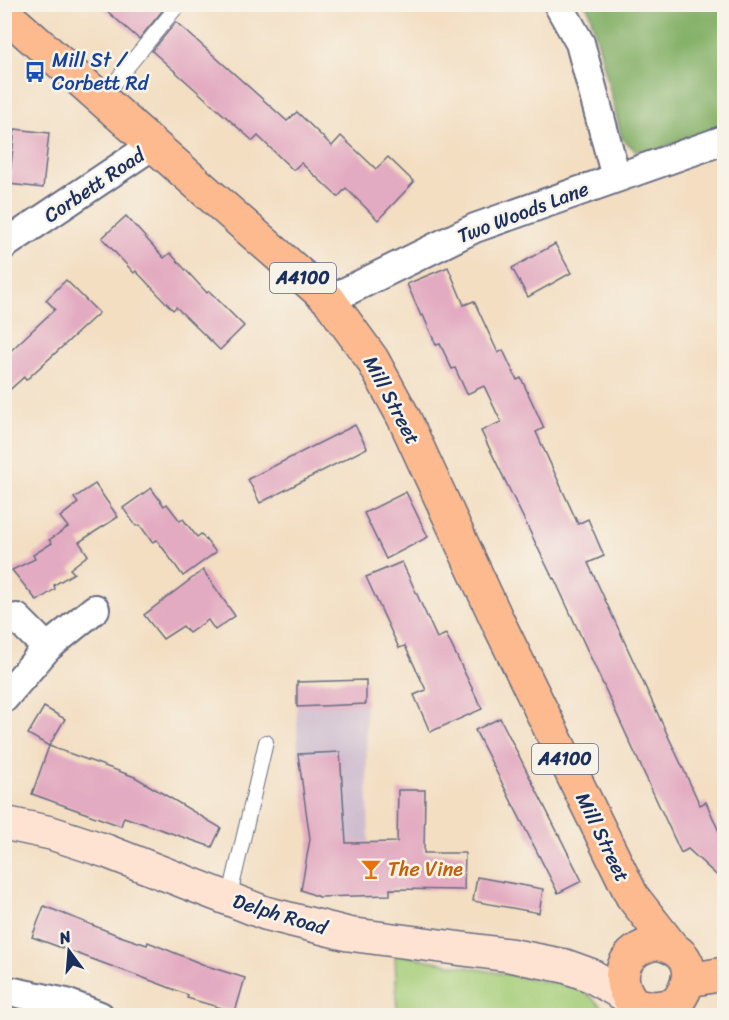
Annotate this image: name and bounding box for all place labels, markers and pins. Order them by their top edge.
place label: Mill St / Corbett Rd [52,43,150,101]
bus stop icon: Mill St / Corbett Rd [23,60,47,84]
place label: The Vine [388,852,463,887]
bar icon: The Vine [359,857,383,881]

